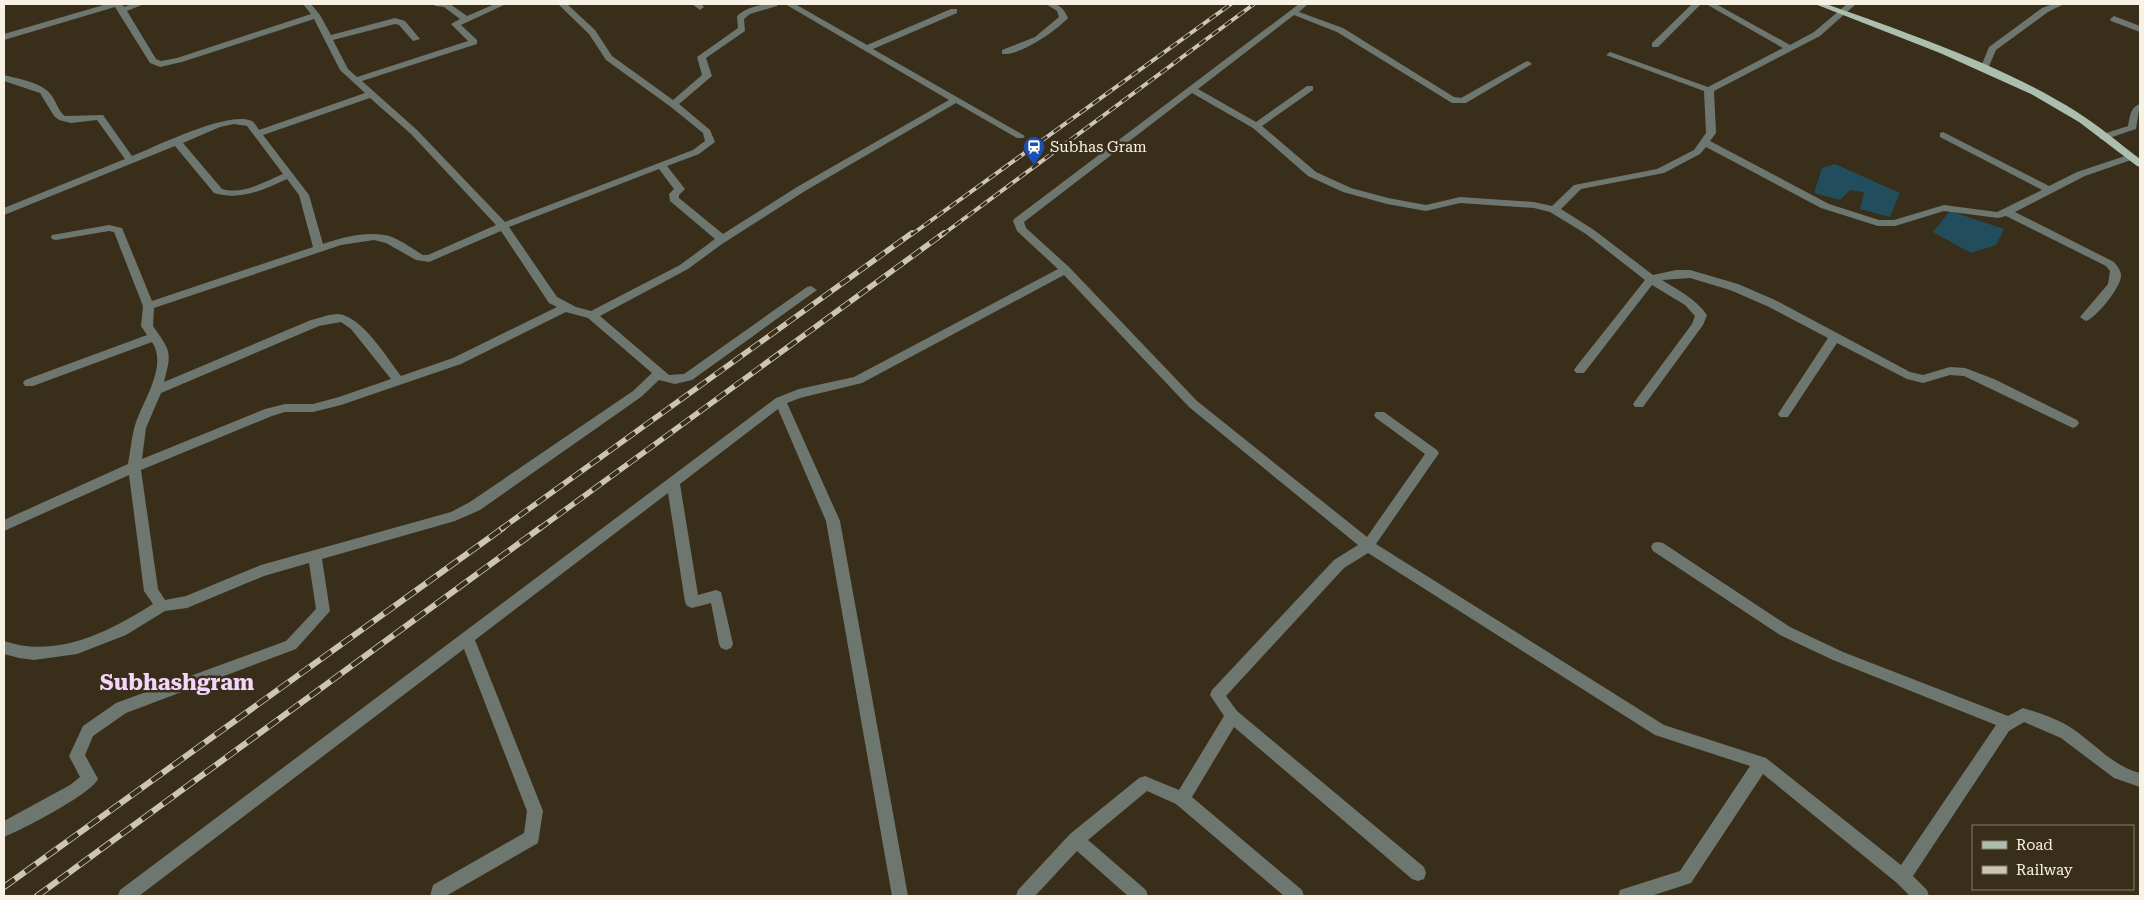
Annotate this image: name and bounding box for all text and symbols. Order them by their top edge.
station icon: Subhas Gram [1022,135,1046,166]
place label: Subhas Gram [1050,138,1147,156]
district label: Subhashgram [100,670,254,695]
legend [1972,825,2134,890]
text: Road [2016,836,2053,854]
text: Railway [2016,861,2073,879]

